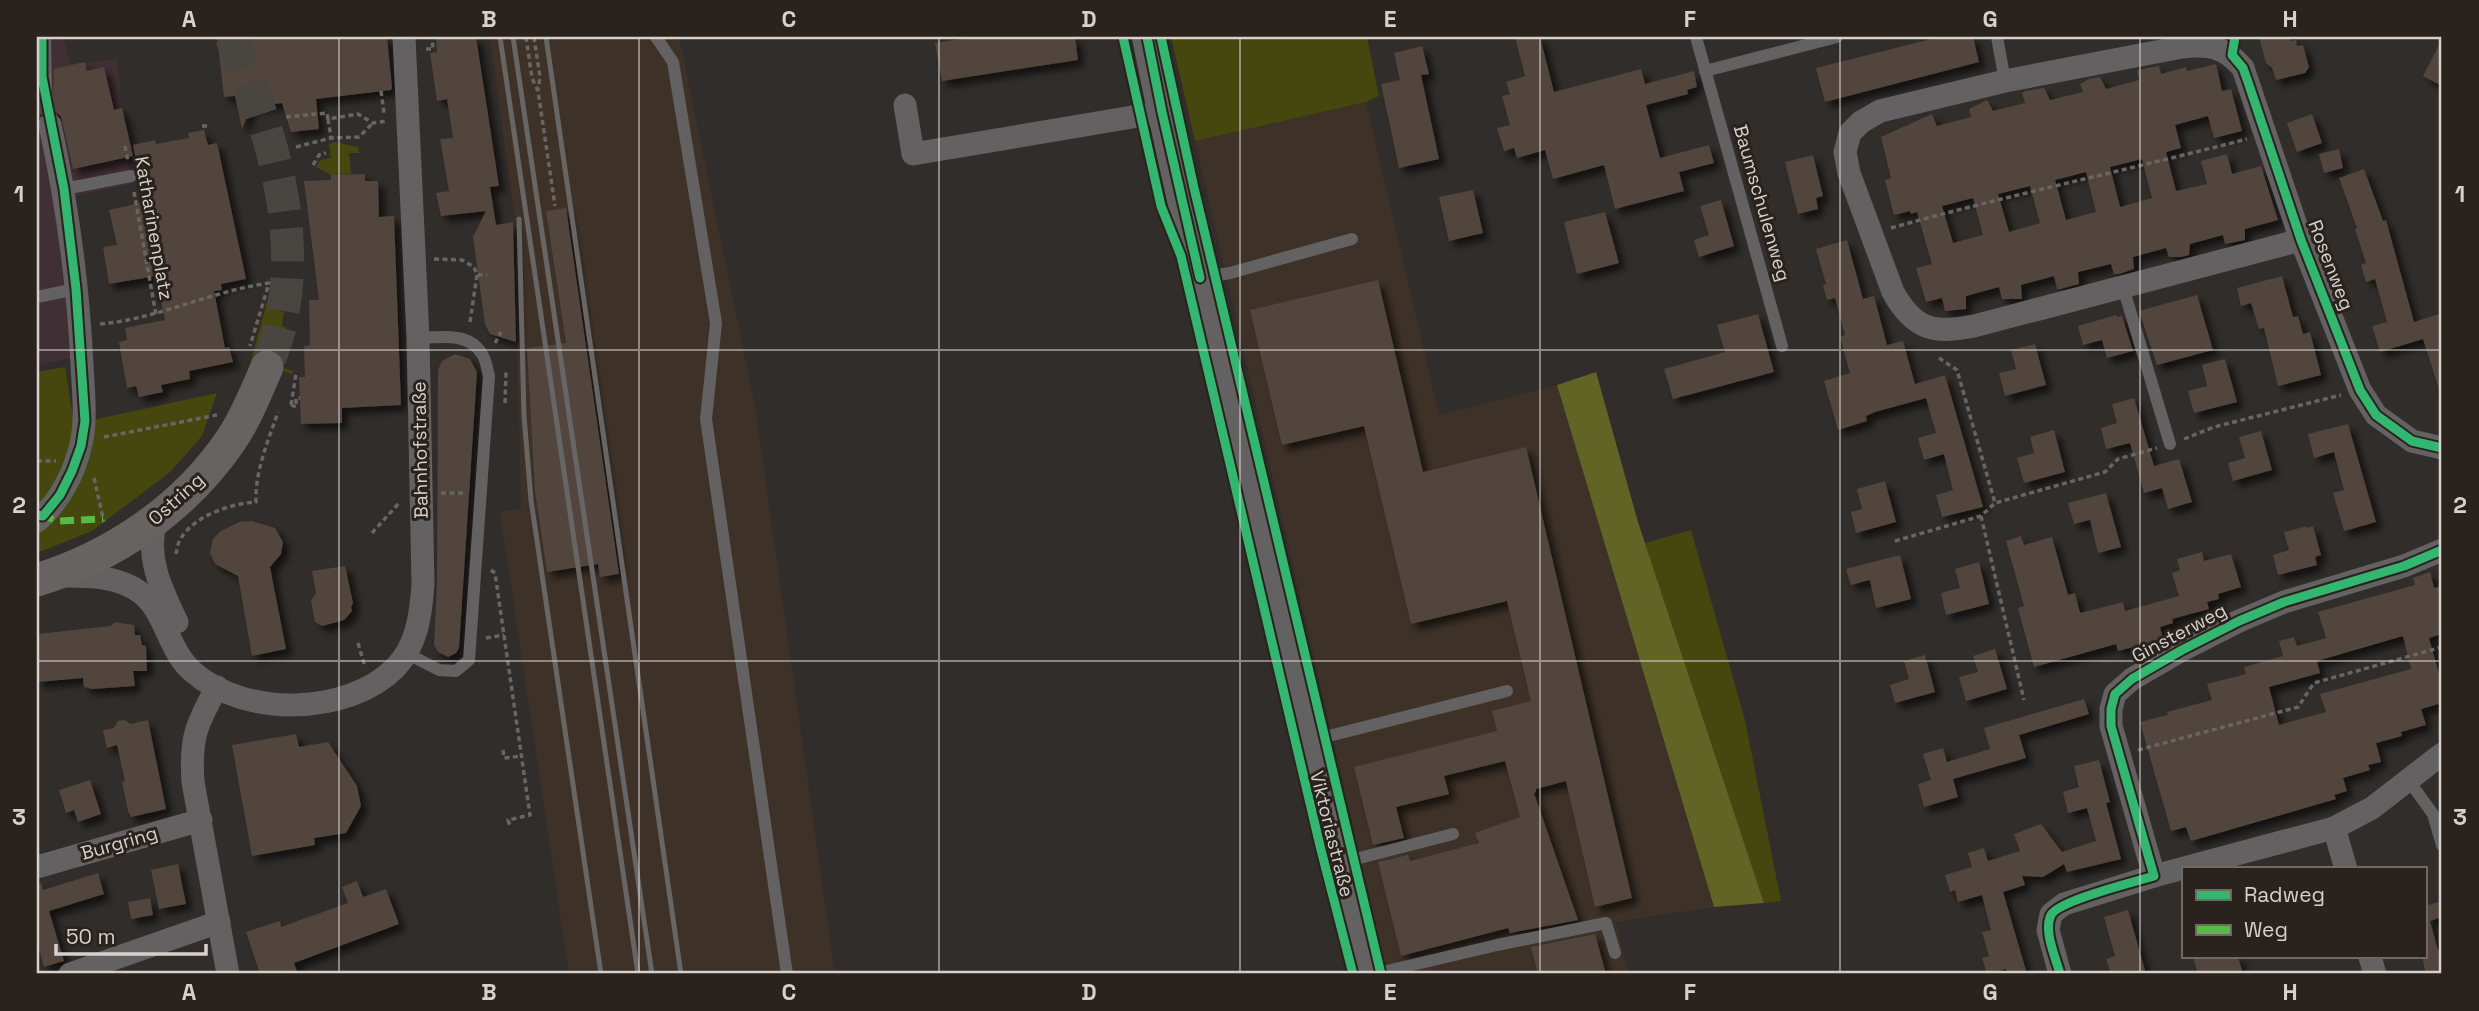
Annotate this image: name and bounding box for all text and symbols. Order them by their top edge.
text: A [182,4,197,34]
text: B [481,4,497,34]
text: C [782,4,796,34]
text: D [1081,4,1097,34]
text: E [1384,4,1396,34]
text: F [1684,4,1696,34]
text: G [1982,4,1998,34]
text: H [2282,4,2298,34]
street label: Baumschulenweg [1728,122,1796,284]
street label: Katharinenplatz [129,154,179,302]
text: 1 [14,179,24,209]
text: 1 [2455,179,2465,209]
street label: Rosenweg [2302,216,2360,314]
street label: Bahnhofstraße [406,381,434,519]
street label: Ostring [143,467,209,531]
text: 2 [12,490,26,520]
text: 2 [2453,490,2467,520]
street label: Ginsterweg [2127,598,2231,668]
street label: Viktoriastraße [1304,768,1360,900]
text: 3 [12,802,26,832]
text: 3 [2453,802,2467,832]
street label: Burgring [78,820,160,866]
legend [2182,867,2426,958]
text: Radweg [2244,881,2325,908]
scale bar [56,913,206,957]
text: Weg [2244,916,2288,943]
text: 50 m [66,923,116,950]
text: A [182,977,197,1007]
text: B [481,977,497,1007]
text: C [782,977,796,1007]
text: D [1081,977,1097,1007]
text: E [1384,977,1396,1007]
text: F [1684,977,1696,1007]
text: G [1982,977,1998,1007]
text: H [2282,977,2298,1007]

